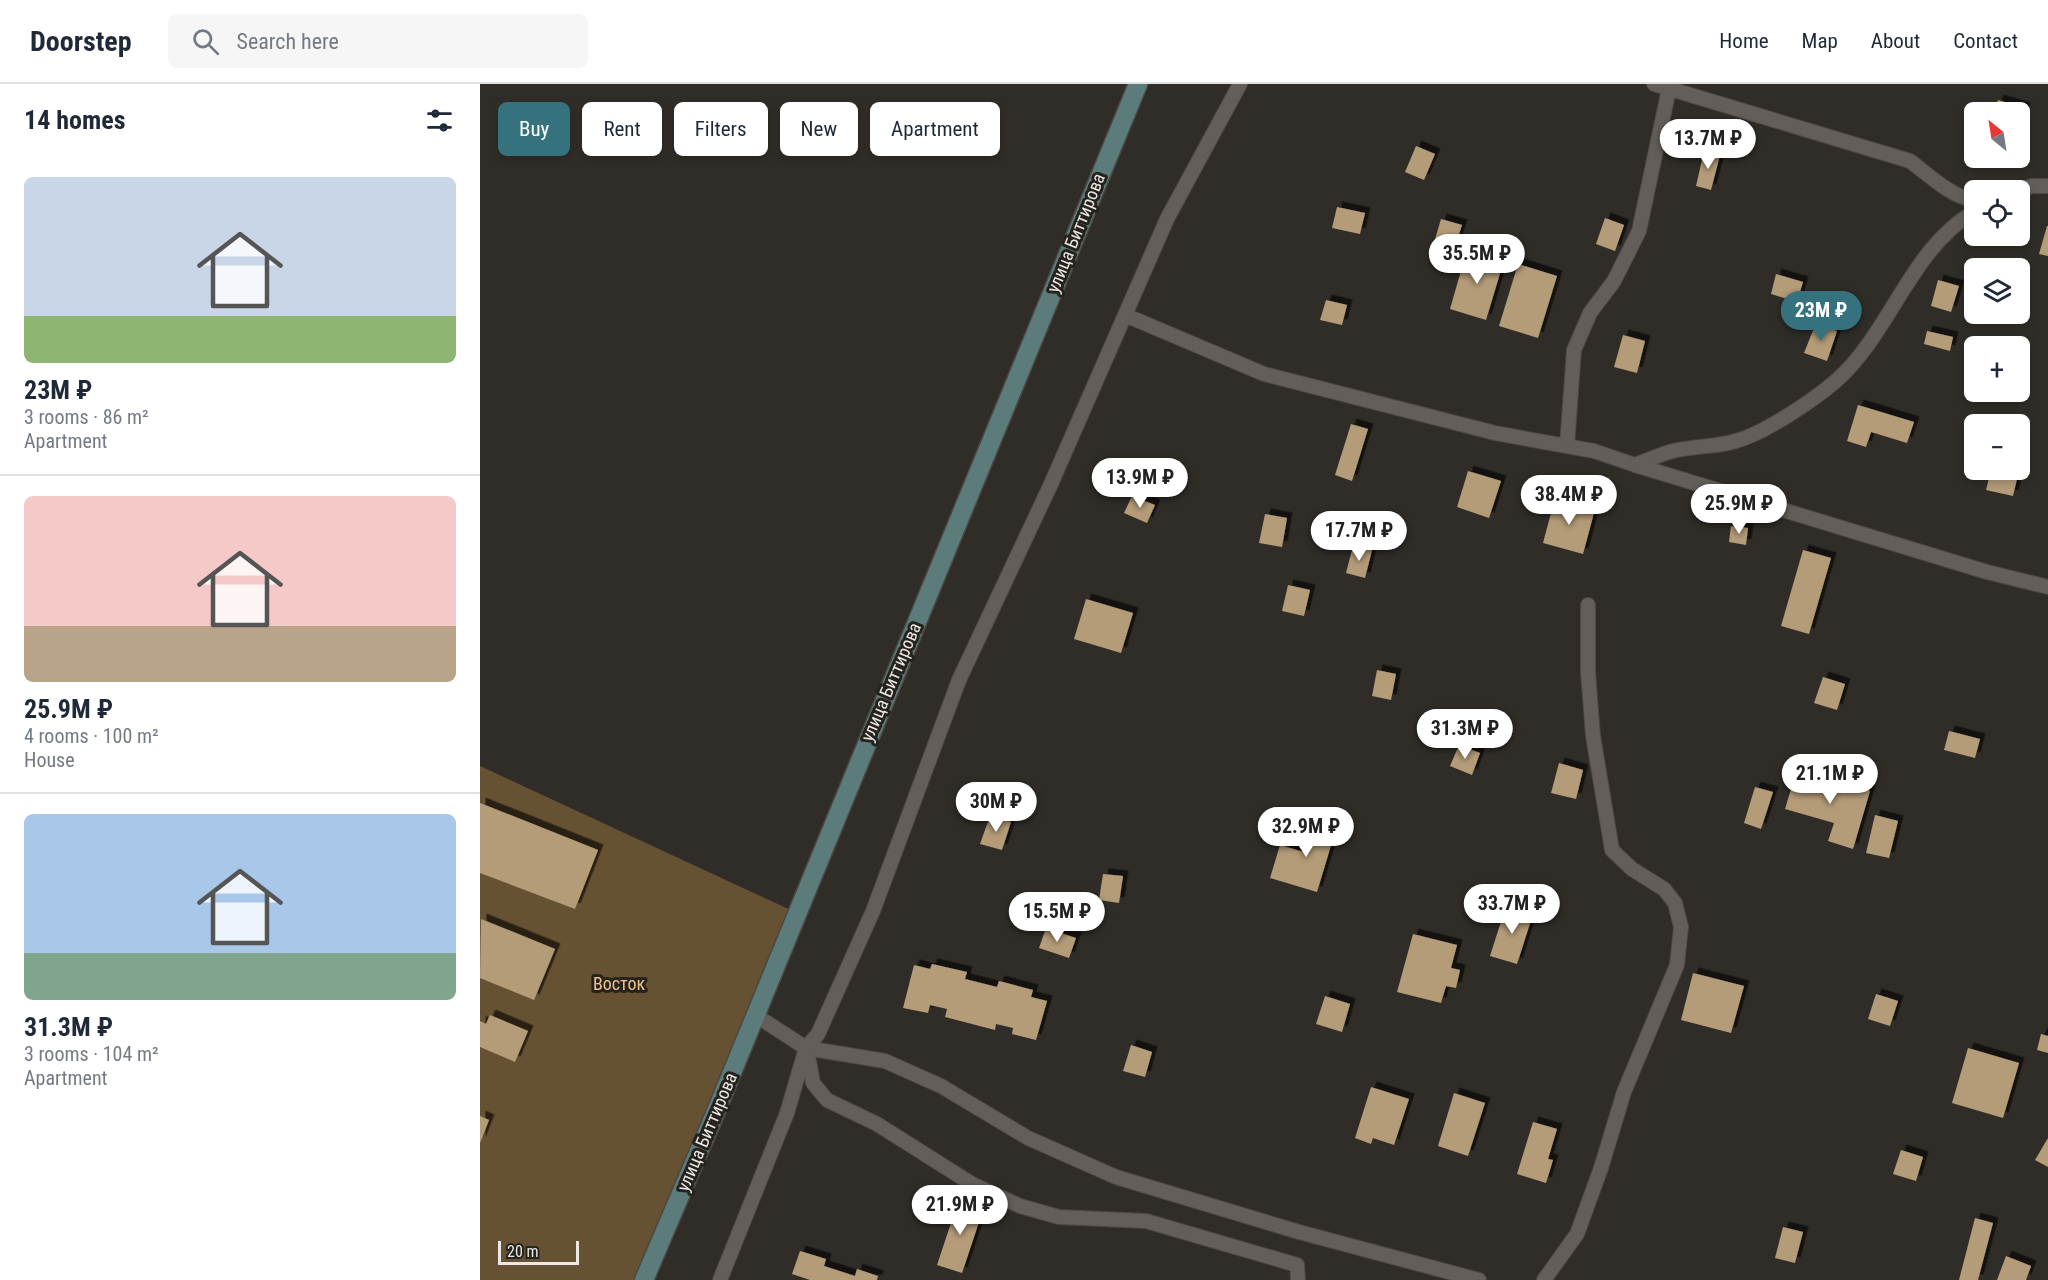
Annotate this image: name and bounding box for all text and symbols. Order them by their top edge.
search box [168,14,588,68]
text: Doorstep [30,25,132,58]
icon: search [189,25,222,58]
text: Search here [237,29,339,54]
text: Home [1719,29,1769,53]
text: Map [1802,29,1838,53]
text: About [1871,29,1920,53]
text: Contact [1953,29,2018,53]
chip: Buy [498,102,570,156]
chip: Rent [582,102,662,156]
chip: Filters [674,102,768,156]
chip: New [780,102,858,156]
chip: Apartment [870,102,1000,156]
north arrow [1964,102,2030,168]
map controls [1964,102,2030,480]
icon: filters [423,104,456,137]
text: 14 homes [24,105,126,135]
pin: 13.7M ₽ [1653,119,1763,170]
text: 13.7M ₽ [1674,126,1742,150]
street label: улица Биттирова [1042,170,1109,296]
button: locate [1964,180,2030,246]
icon: home [186,216,294,324]
pin: 35.5M ₽ [1422,234,1532,285]
text: 35.5M ₽ [1443,241,1511,265]
button: layers [1964,258,2030,324]
pin: 23M ₽ [1779,291,1863,342]
text: 23M ₽ [1795,298,1847,322]
button: + [1964,336,2030,402]
text: 23M ₽ [24,375,92,405]
text: 3 rooms · 86 m² [24,405,149,429]
button: − [1964,414,2030,480]
text: Apartment [24,429,108,453]
pin: 13.9M ₽ [1085,458,1195,509]
text: 13.9M ₽ [1106,465,1174,489]
pin: 38.4M ₽ [1514,475,1624,526]
text: 38.4M ₽ [1535,482,1603,506]
pin: 25.9M ₽ [1684,484,1794,535]
text: 25.9M ₽ [1705,491,1773,515]
pin: 17.7M ₽ [1304,511,1414,562]
text: 17.7M ₽ [1325,518,1393,542]
icon: home [186,535,294,643]
street label: улица Биттирова [856,619,925,744]
text: 25.9M ₽ [24,694,113,724]
pin: 31.3M ₽ [1410,709,1520,760]
text: 31.3M ₽ [1431,716,1499,740]
text: 4 rooms · 100 m² [24,724,159,748]
text: House [24,748,75,772]
pin: 21.1M ₽ [1775,754,1885,805]
text: 21.1M ₽ [1796,761,1864,785]
pin: 30M ₽ [954,782,1038,833]
text: 30M ₽ [970,789,1022,813]
pin: 32.9M ₽ [1251,807,1361,858]
text: 32.9M ₽ [1272,814,1340,838]
icon: home [186,853,294,961]
pin: 33.7M ₽ [1457,884,1567,935]
text: 33.7M ₽ [1478,891,1546,915]
pin: 15.5M ₽ [1002,892,1112,943]
text: 15.5M ₽ [1023,899,1091,923]
park label: Восток [593,973,645,994]
text: 31.3M ₽ [24,1012,113,1042]
text: 3 rooms · 104 m² [24,1042,159,1066]
text: Apartment [24,1066,108,1090]
street label: улица Биттирова [672,1069,741,1194]
pin: 21.9M ₽ [905,1185,1015,1236]
text: 21.9M ₽ [926,1192,994,1216]
scale bar [498,1238,579,1266]
text: 20 m [507,1242,539,1261]

